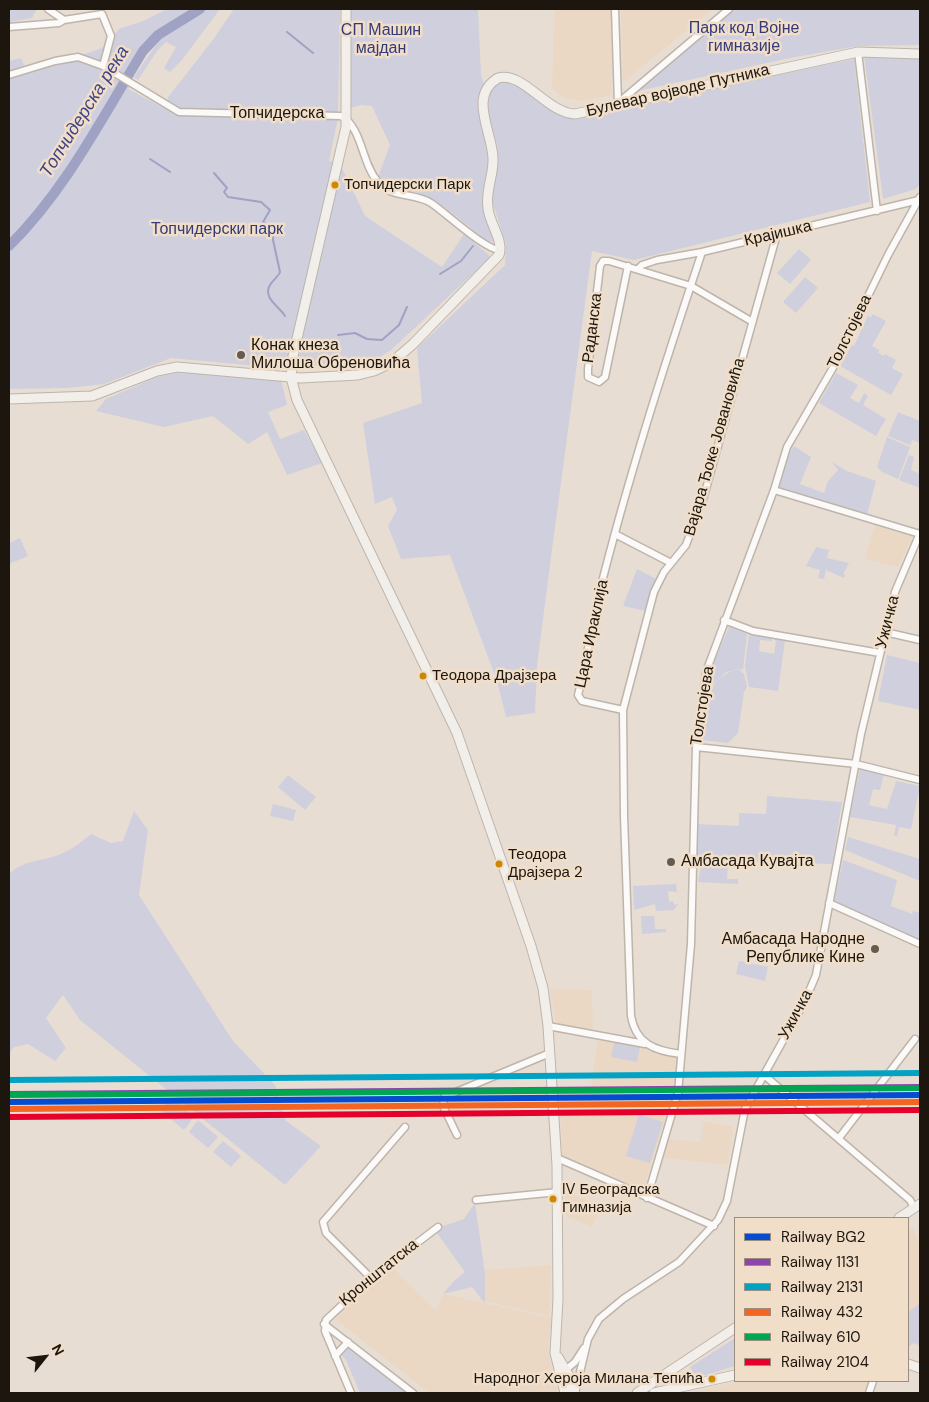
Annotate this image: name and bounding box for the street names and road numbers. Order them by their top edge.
street label: Булевар војводе Путника [585,61,771,121]
street label: Топчидерска [230,104,324,124]
street label: Крајишка [742,217,814,251]
street label: Раданска [579,292,607,364]
street label: Толстојева [824,292,876,372]
street label: Вајара Ђоке Јовановића [680,356,750,538]
street label: Цара Ираклија [571,578,613,690]
street label: Ужичка [872,594,904,650]
street label: Толстојева [687,665,719,747]
street label: Ужичка [775,987,817,1043]
street label: Кронштатска [336,1235,422,1311]

